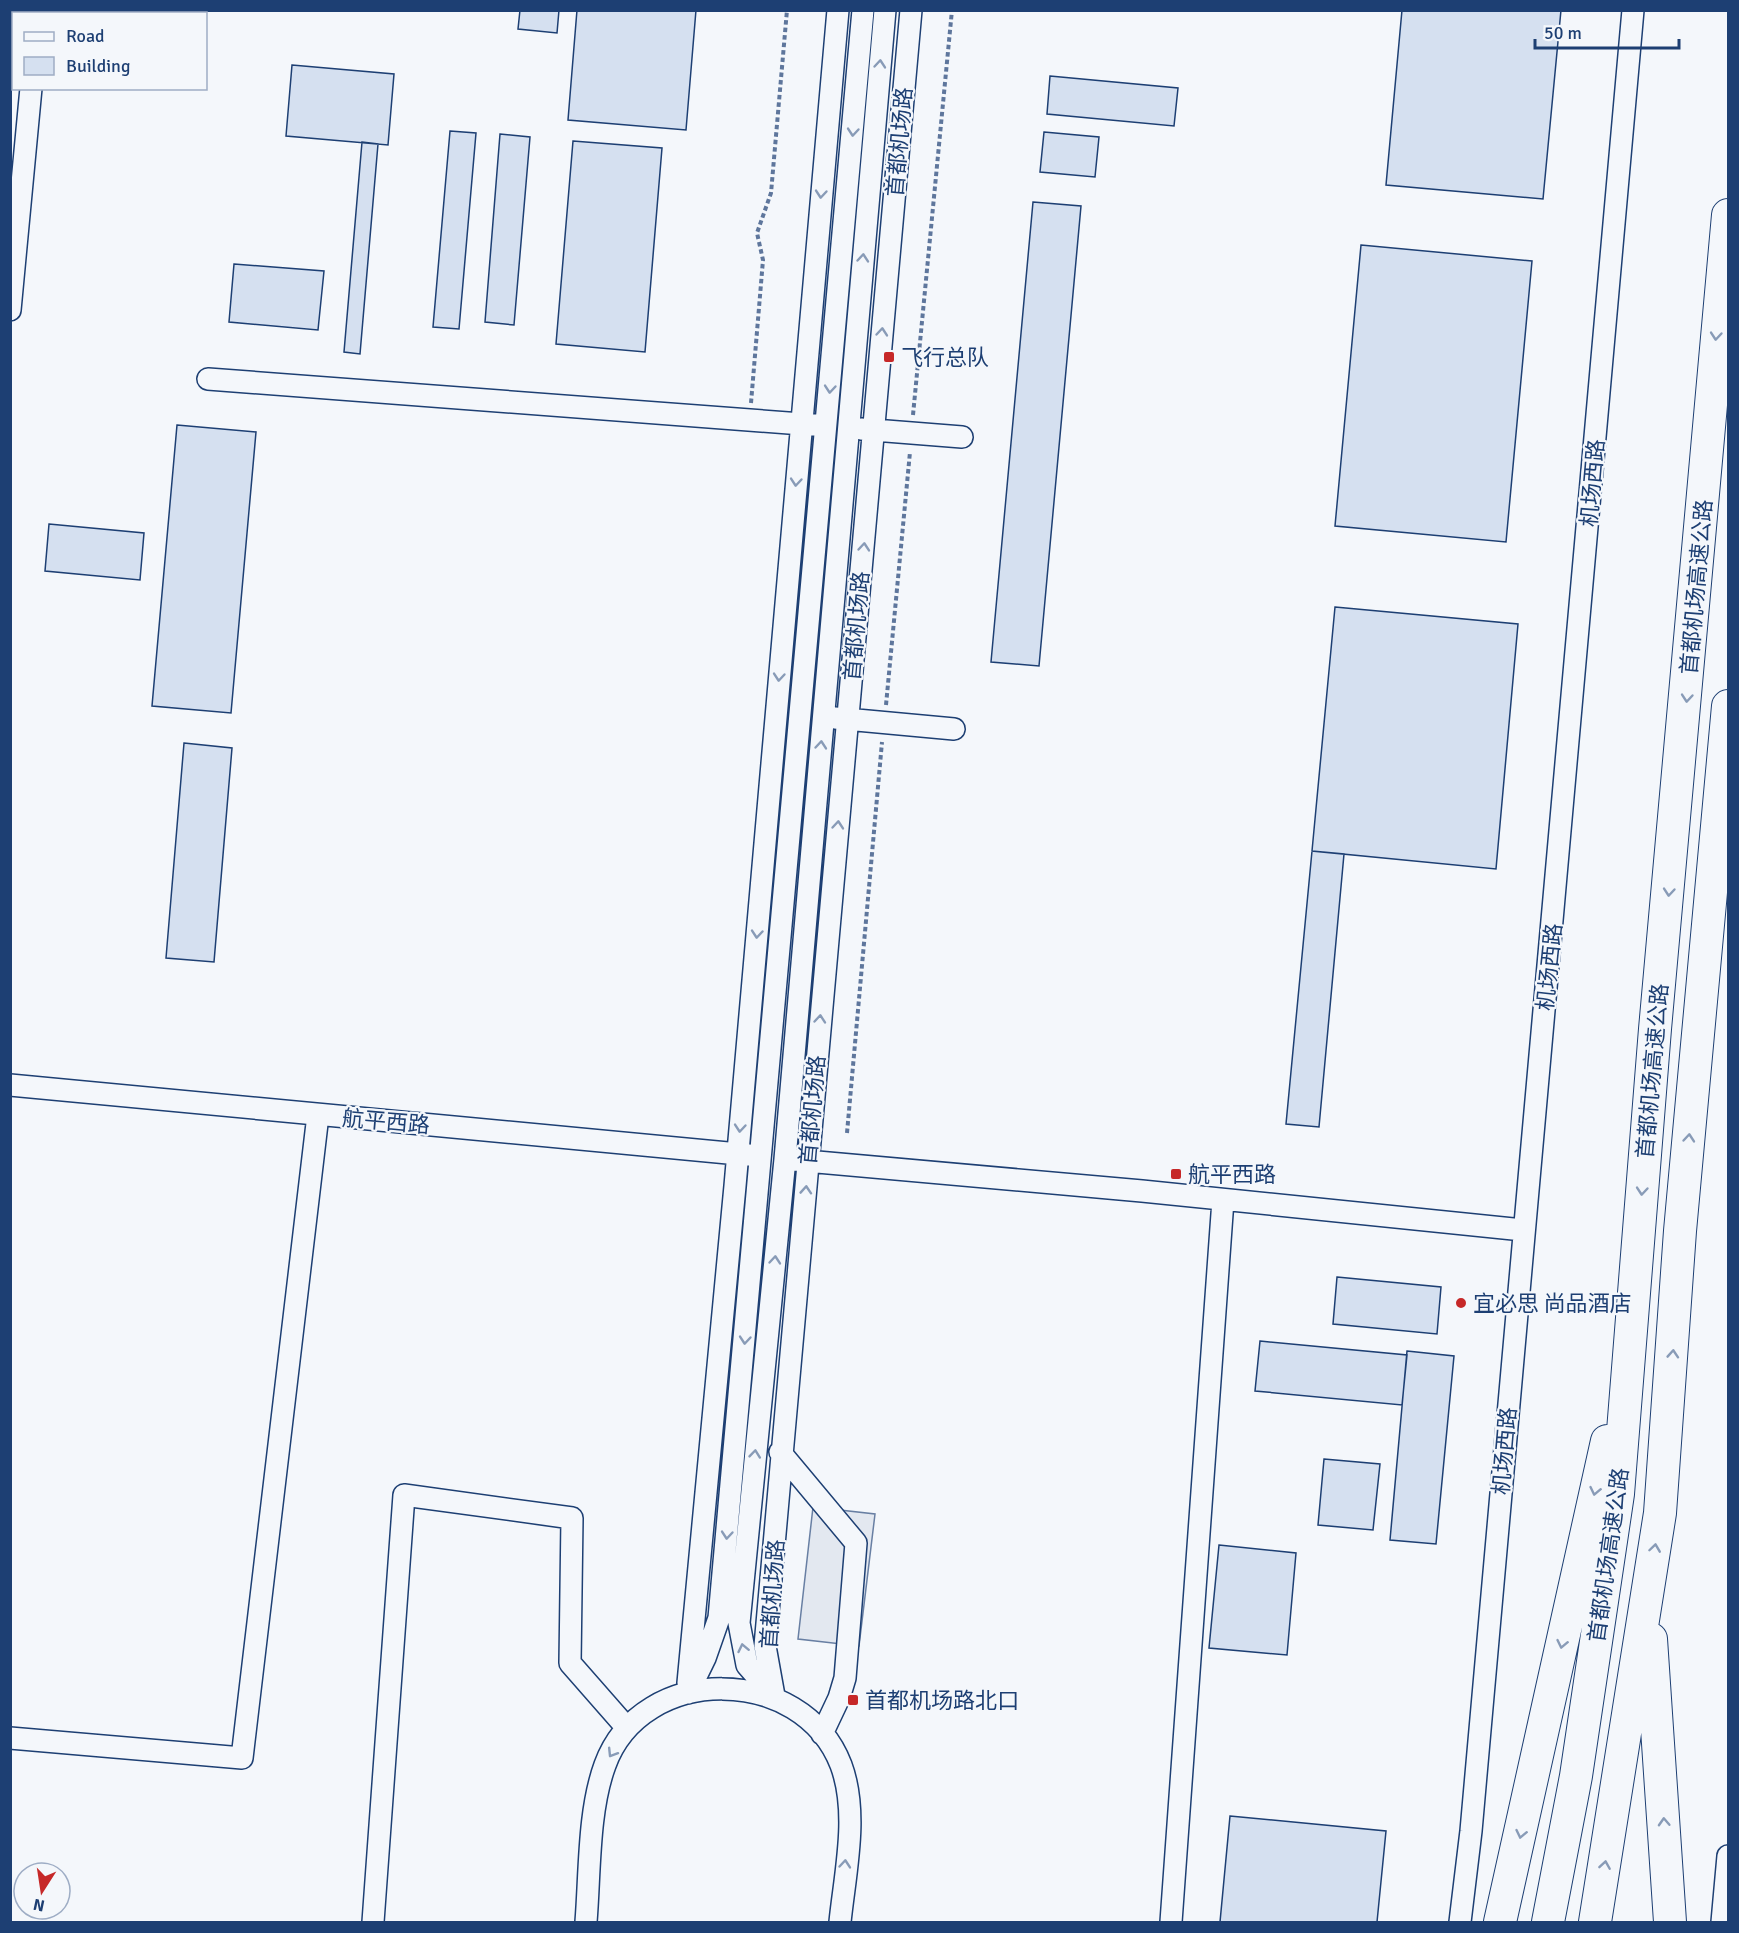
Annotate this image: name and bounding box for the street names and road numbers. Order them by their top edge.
street label: 首都机场路 [881,86,918,198]
street label: 机场西路 [1575,438,1610,528]
street label: 首都机场高速公路 [1675,498,1718,676]
street label: 首都机场路 [838,570,875,682]
street label: 机场西路 [1531,922,1568,1012]
street label: 首都机场高速公路 [1631,982,1674,1160]
street label: 首都机场路 [794,1054,831,1166]
street label: 航平西路 [341,1104,431,1139]
street label: 机场西路 [1487,1406,1522,1496]
street label: 首都机场高速公路 [1583,1466,1634,1644]
street label: 首都机场路 [755,1538,790,1650]

